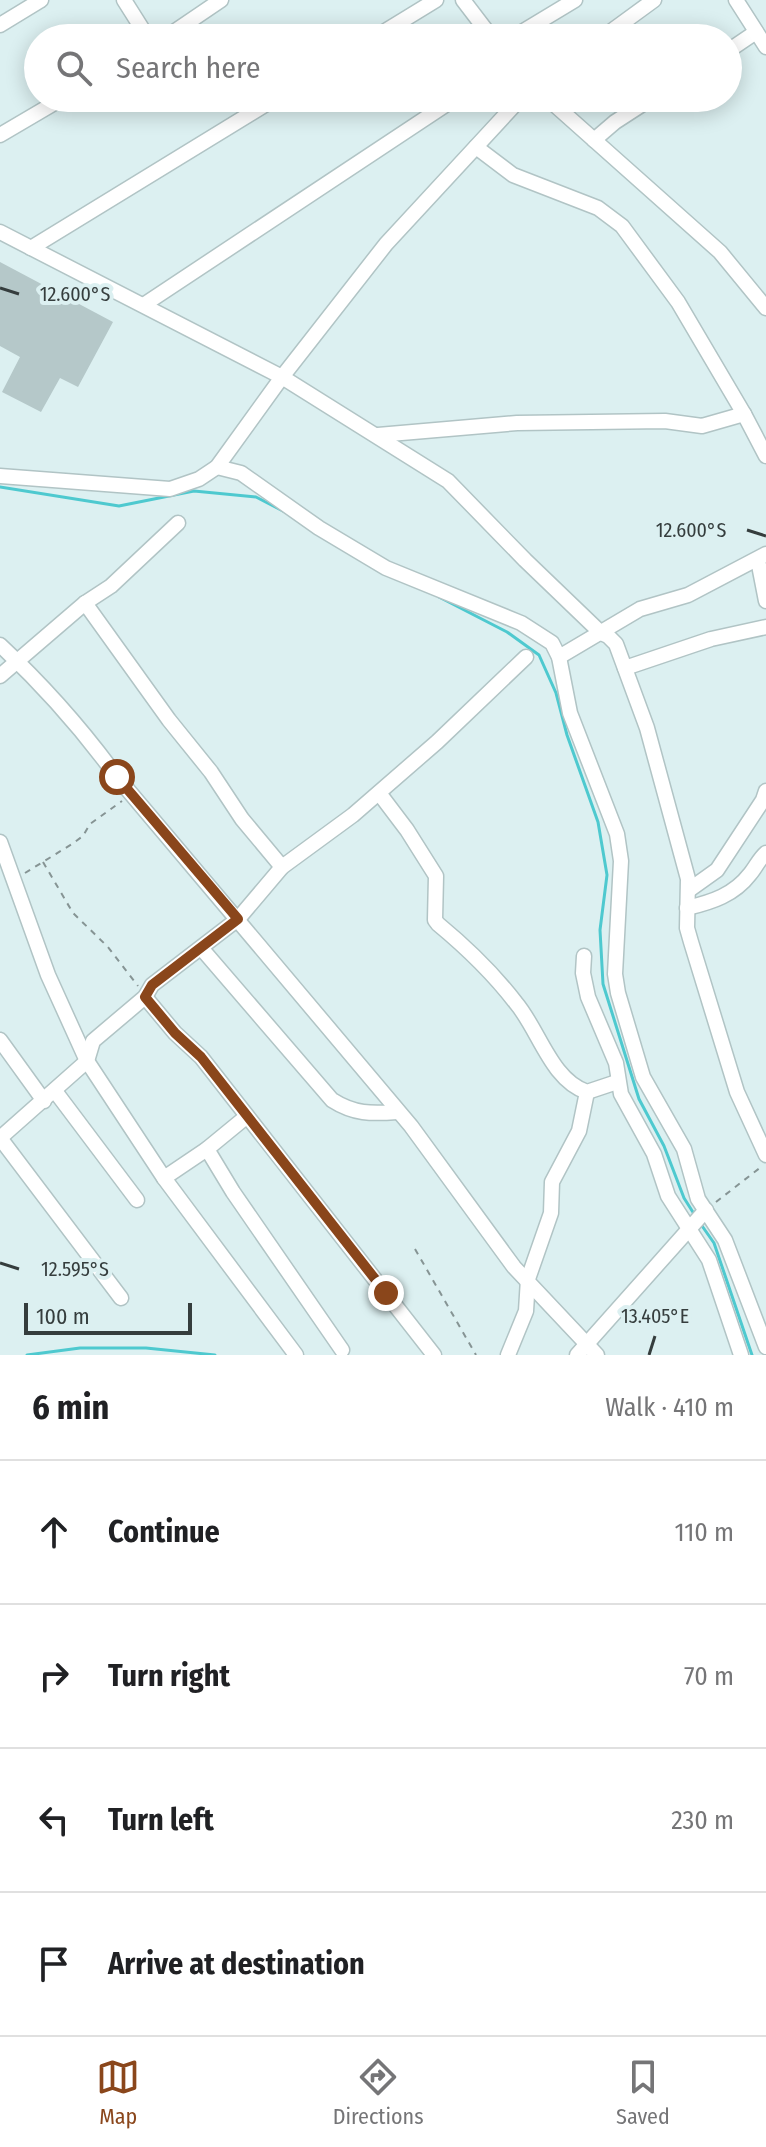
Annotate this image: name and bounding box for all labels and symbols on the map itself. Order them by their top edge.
text: 12.600°S [40,282,110,306]
text: 12.600°S [656,518,726,542]
route start [99,759,135,795]
text: 12.595°S [41,1257,109,1281]
route end [368,1275,404,1311]
scale bar [24,1299,192,1335]
text: 13.405°E [621,1304,689,1328]

